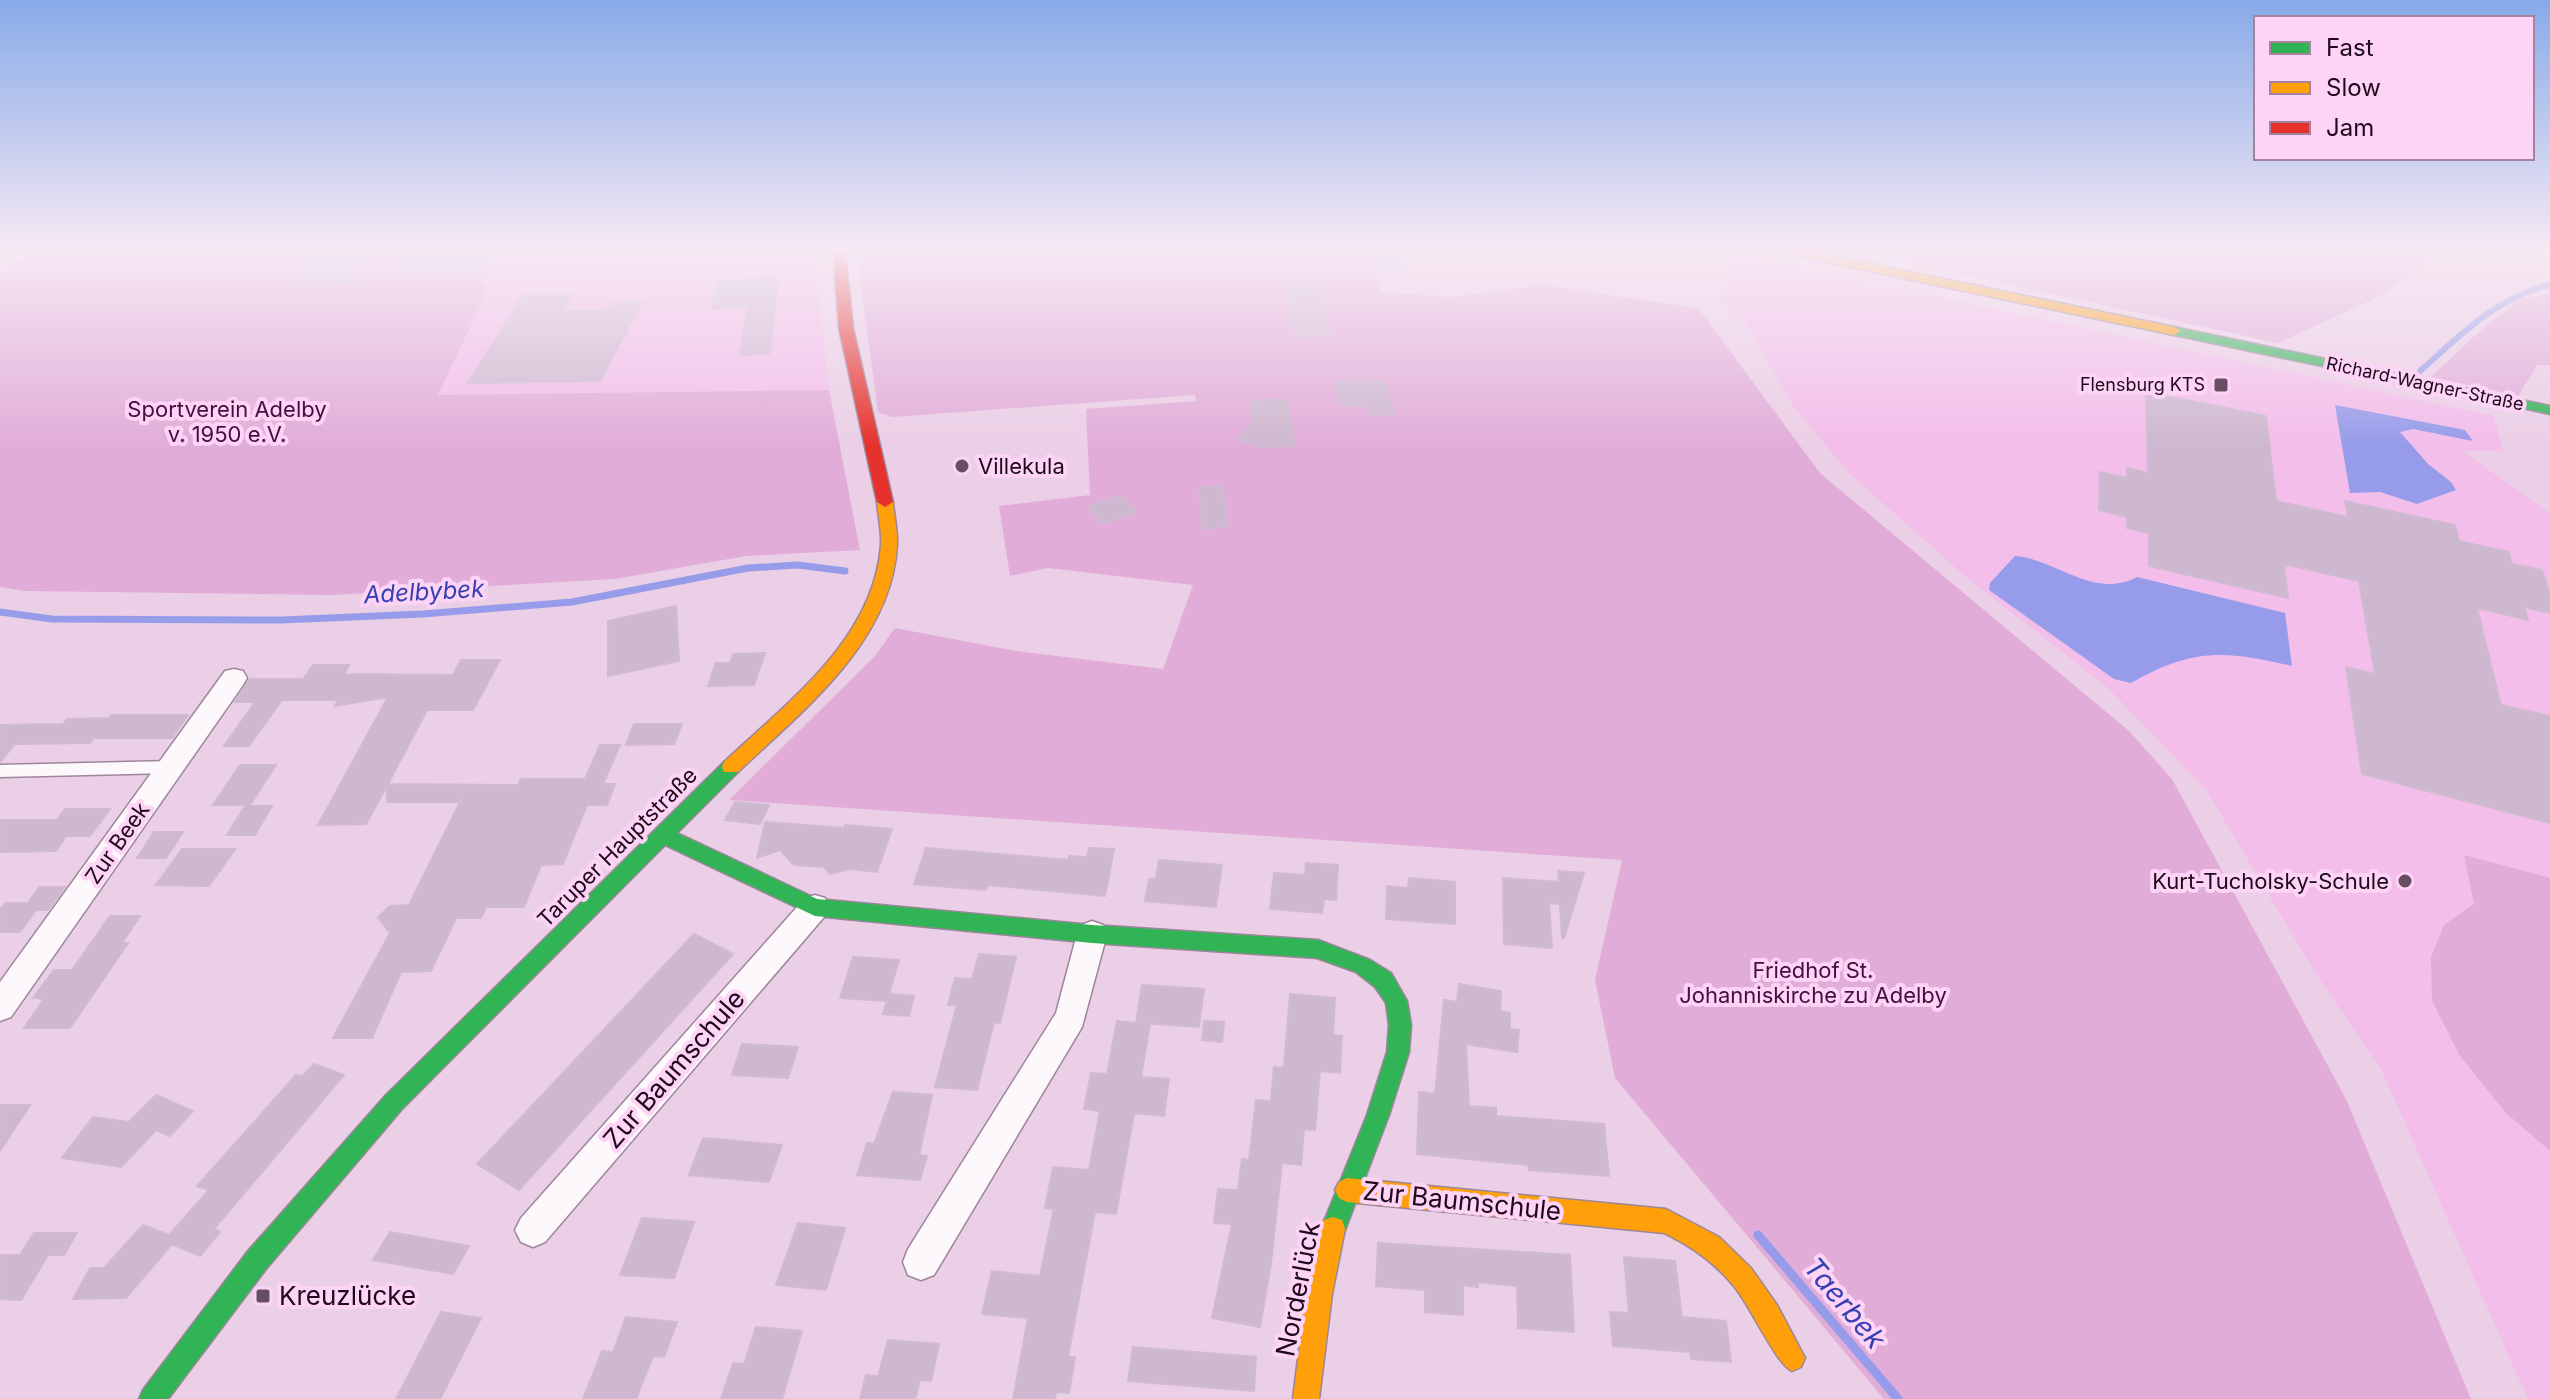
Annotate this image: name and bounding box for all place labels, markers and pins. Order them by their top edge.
place label: Flensburg KTS [2080,374,2205,395]
marker: Flensburg KTS [2212,376,2230,394]
place label: Villekula [978,453,1065,479]
marker: Villekula [953,457,971,475]
place label: Kurt-Tucholsky-Schule [2152,868,2389,894]
marker: Kurt-Tucholsky-Schule [2396,872,2414,890]
place label: Kreuzlücke [279,1280,416,1311]
marker: Kreuzlücke [254,1287,272,1305]

